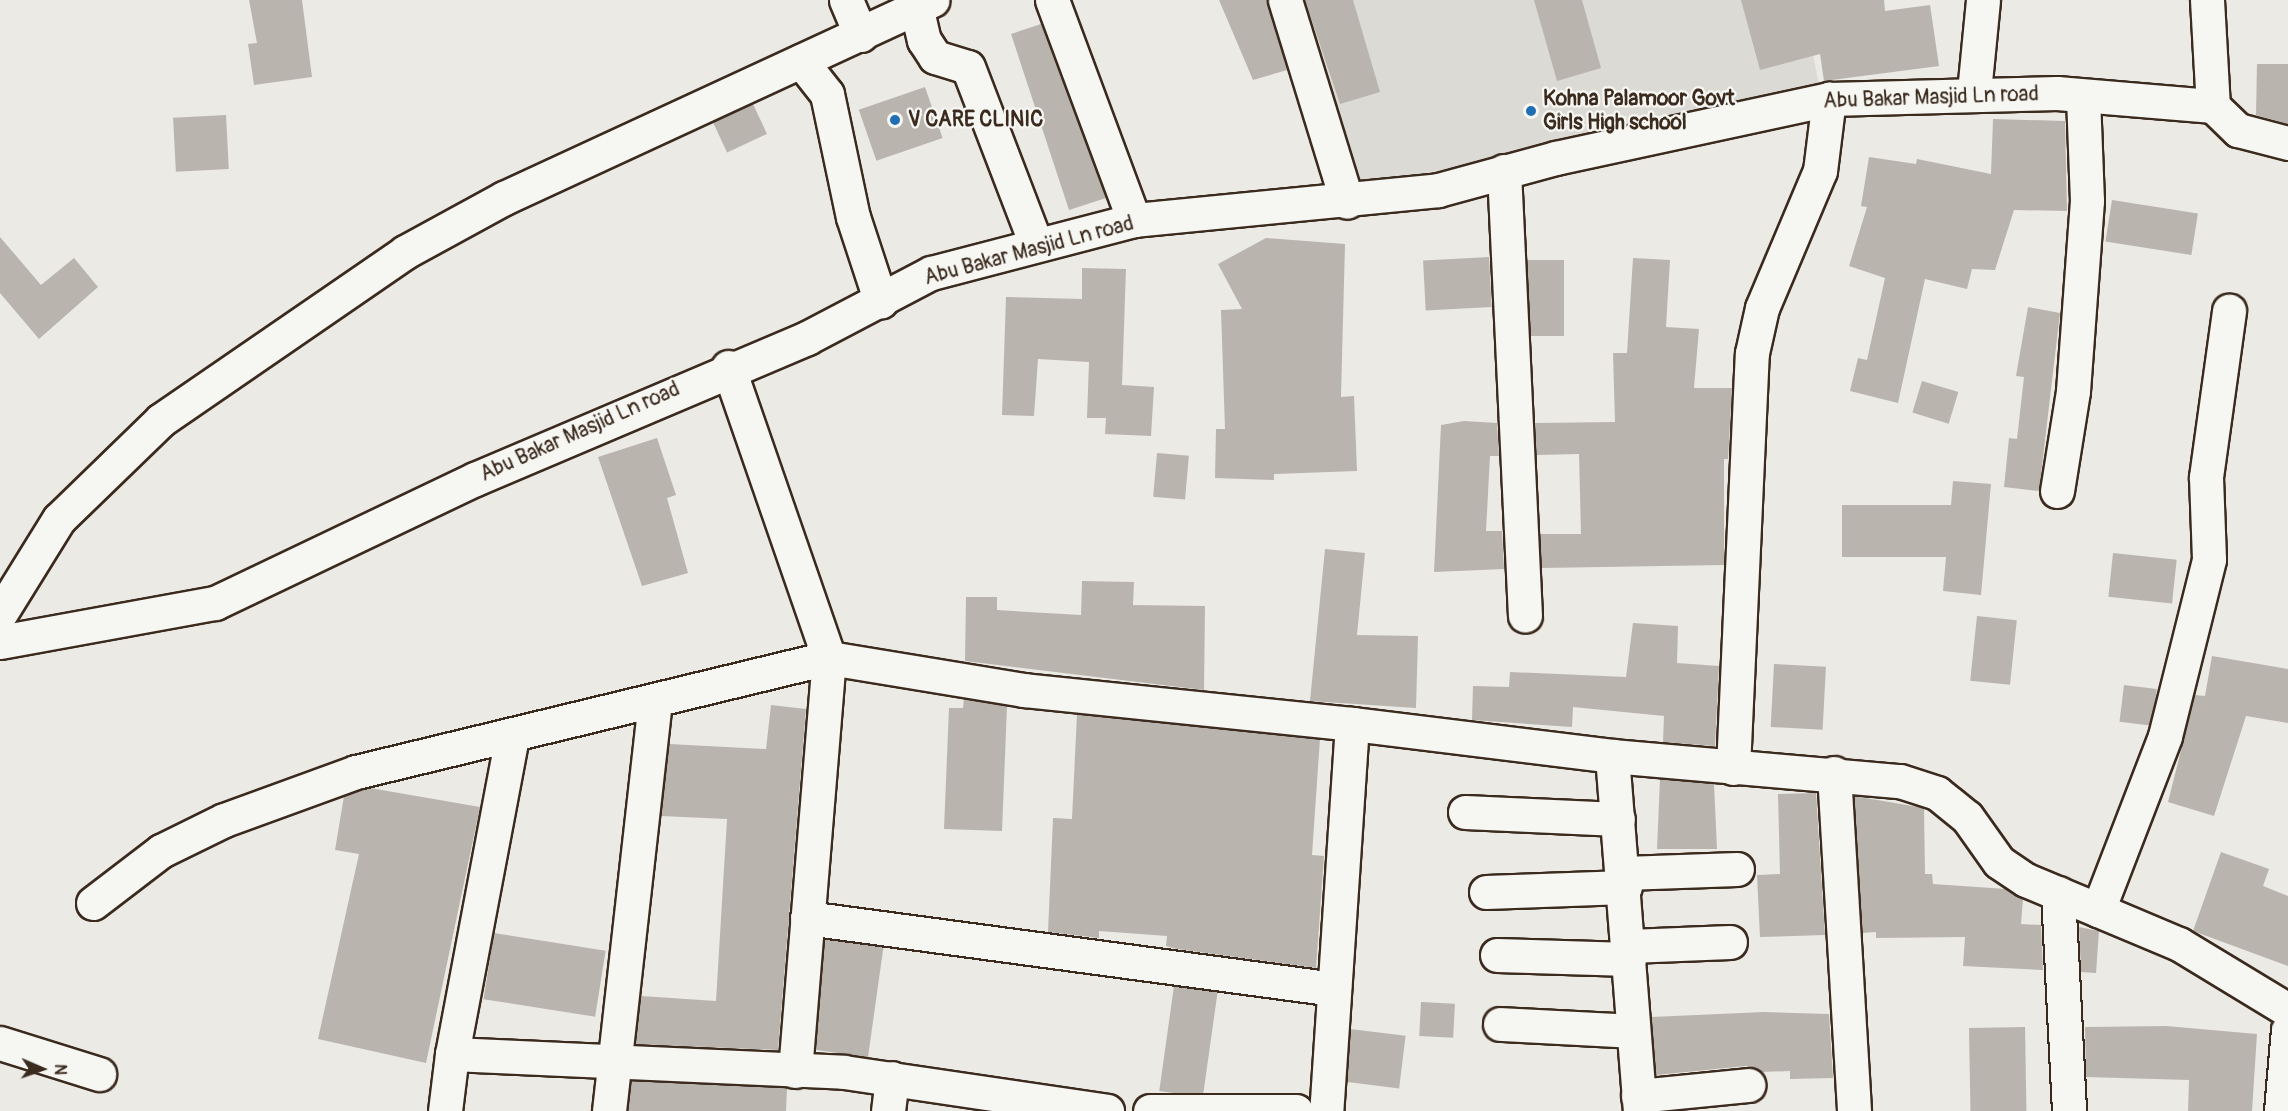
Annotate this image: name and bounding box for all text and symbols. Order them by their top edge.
street label: Abu Bakar Masjid Ln road [1823,82,2039,114]
place label: Kohna Palamoor Govt Girls High school [1543,86,1735,136]
marker: Kohna Palamoor Govt Girls High school [1524,104,1538,118]
place label: V CARE CLINIC [908,107,1043,133]
marker: V CARE CLINIC [886,111,904,129]
street label: Abu Bakar Masjid Ln road [922,211,1136,291]
street label: Abu Bakar Masjid Ln road [476,377,684,487]
north arrow [12,1039,72,1099]
text: N [50,1064,70,1075]

